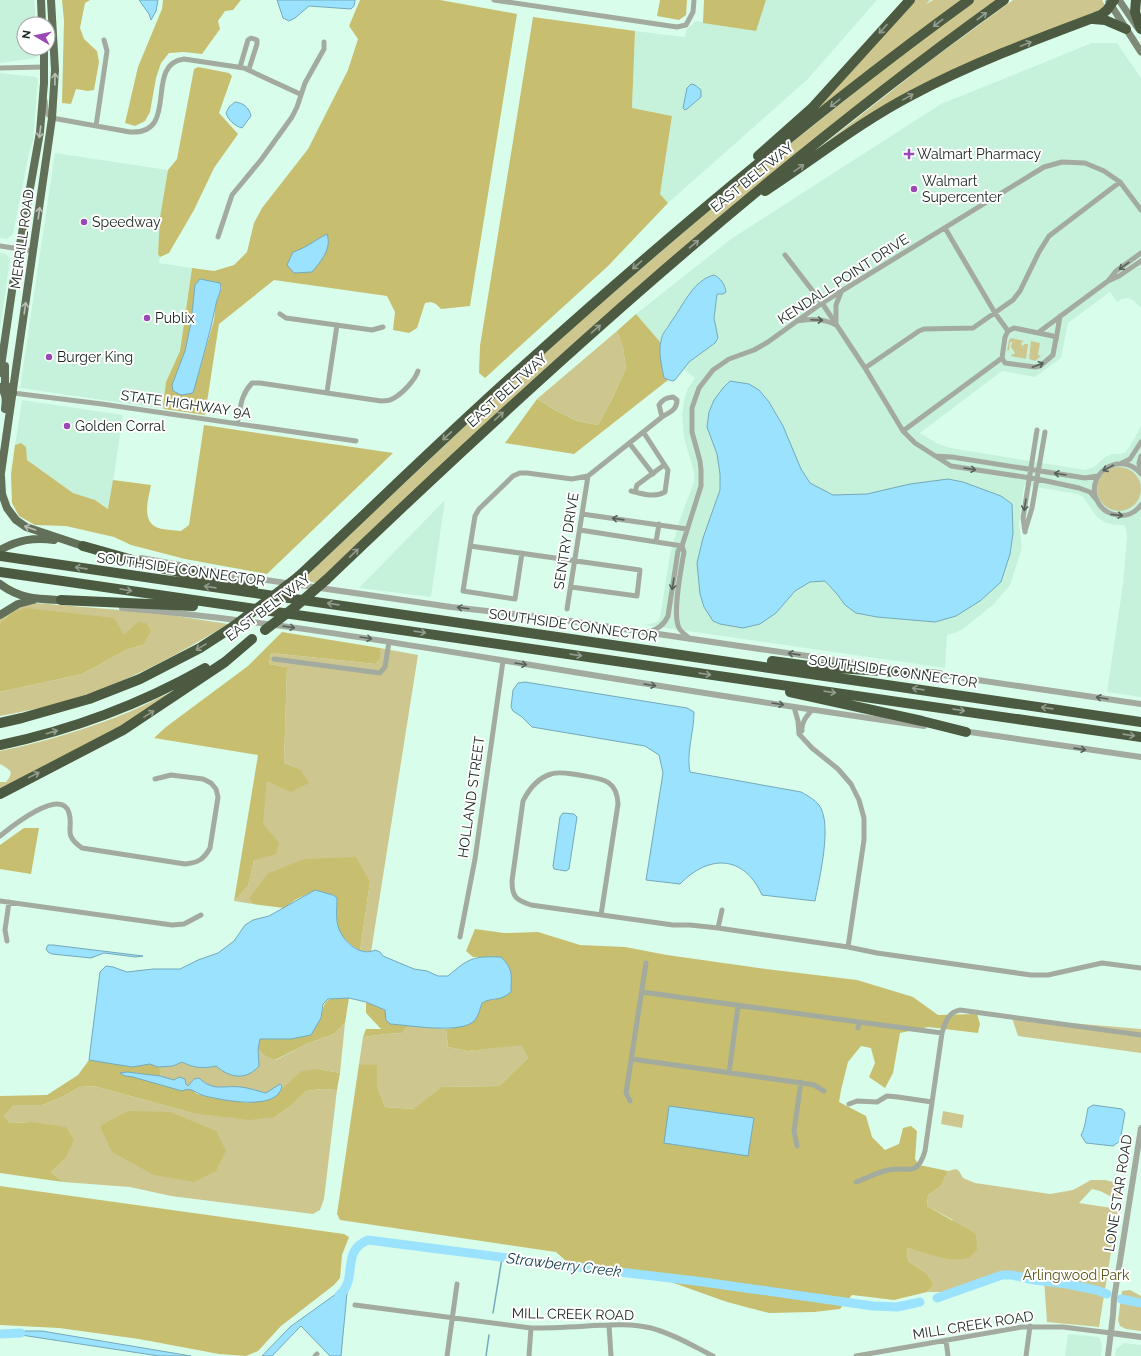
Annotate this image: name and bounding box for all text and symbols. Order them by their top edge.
one-way arrow [977,12,988,20]
north arrow [16,16,56,56]
one-way arrow [933,19,944,28]
one-way arrow [879,24,888,34]
text: N [20,29,34,40]
one-way arrow [1020,40,1032,47]
one-way arrow [51,73,59,86]
one-way arrow [902,93,914,101]
one-way arrow [830,98,841,107]
one-way arrow [36,125,44,138]
street label: EAST BELTWAY [707,139,797,215]
place label: Walmart Pharmacy [917,146,1041,162]
marker: Walmart Pharmacy [904,149,914,159]
one-way arrow [793,164,804,172]
place label: Walmart Supercenter [922,173,1002,205]
marker: Walmart Supercenter [909,184,919,194]
street label: MERRILL ROAD [7,188,37,290]
one-way arrow [35,207,43,220]
place label: Speedway [92,214,161,230]
marker: Speedway [79,217,89,227]
street label: KENDALL POINT DRIVE [775,231,911,327]
one-way arrow [689,239,700,248]
one-way arrow [632,261,643,270]
one-way arrow [1118,262,1129,270]
one-way arrow [21,302,29,315]
place label: Publix [155,310,195,326]
marker: Publix [142,313,152,323]
one-way arrow [810,316,823,323]
one-way arrow [591,324,601,333]
place label: Burger King [57,349,133,365]
street label: EAST BELTWAY [464,350,550,430]
marker: Burger King [44,352,54,362]
one-way arrow [1031,360,1043,368]
street label: STATE HIGHWAY 9A [120,387,253,421]
one-way arrow [494,412,504,421]
place label: Golden Corral [75,418,165,434]
marker: Golden Corral [62,421,72,431]
one-way arrow [442,432,452,441]
one-way arrow [1103,464,1115,472]
one-way arrow [963,465,976,473]
one-way arrow [1054,470,1067,478]
street label: SENTRY DRIVE [550,491,582,591]
one-way arrow [1021,498,1029,511]
one-way arrow [1111,511,1124,518]
one-way arrow [612,515,625,523]
one-way arrow [24,524,37,531]
one-way arrow [349,548,359,558]
street label: SOUTHSIDE CONNECTOR [96,549,266,589]
one-way arrow [75,564,88,572]
street label: EAST BELTWAY [222,570,314,644]
one-way arrow [669,577,677,590]
one-way arrow [204,583,217,591]
one-way arrow [119,586,132,594]
one-way arrow [327,600,340,608]
one-way arrow [457,604,470,612]
street label: SOUTHSIDE CONNECTOR [488,605,658,645]
one-way arrow [282,623,295,631]
one-way arrow [413,628,426,636]
one-way arrow [359,634,372,642]
one-way arrow [195,643,207,651]
one-way arrow [788,650,801,658]
one-way arrow [569,651,582,659]
street label: SOUTHSIDE CONNECTOR [808,651,978,691]
one-way arrow [515,660,528,668]
one-way arrow [698,670,711,678]
one-way arrow [643,681,656,689]
one-way arrow [912,685,925,693]
one-way arrow [823,688,836,696]
one-way arrow [1096,694,1109,702]
one-way arrow [771,700,784,708]
one-way arrow [1041,704,1054,712]
one-way arrow [952,706,965,714]
one-way arrow [143,709,155,717]
one-way arrow [45,728,58,736]
one-way arrow [1122,731,1135,739]
street label: HOLLAND STREET [455,735,488,859]
one-way arrow [1073,745,1086,753]
one-way arrow [28,771,40,779]
street label: LONE STAR ROAD [1101,1133,1135,1253]
water label: Strawberry Creek [505,1249,622,1281]
park label: Arlingwood Park [1023,1267,1130,1283]
street label: MILL CREEK ROAD [512,1305,634,1323]
street label: MILL CREEK ROAD [911,1308,1035,1342]

